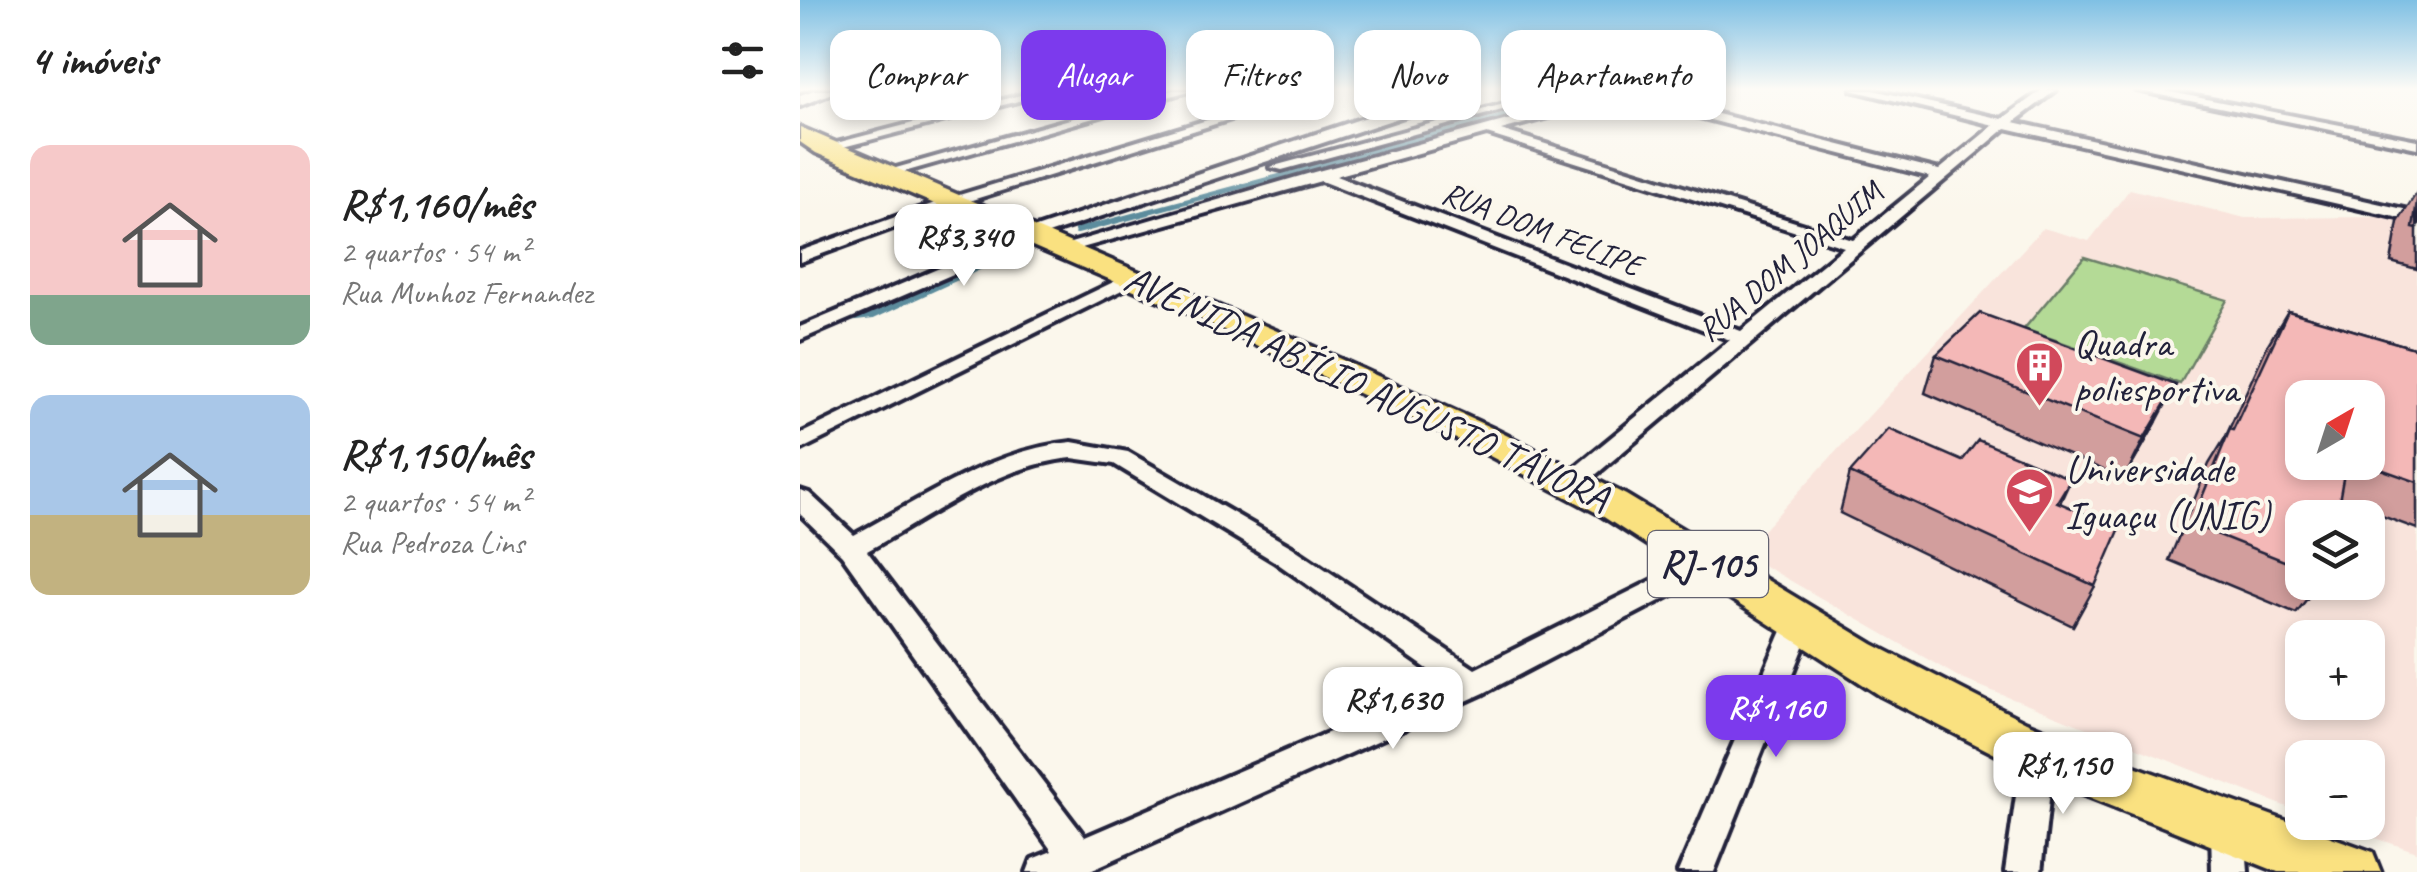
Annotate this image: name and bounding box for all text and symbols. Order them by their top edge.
chip: Comprar [830,30,1001,120]
chip: Alugar [1021,30,1166,120]
chip: Filtros [1186,30,1334,120]
chip: Novo [1354,30,1481,120]
chip: Apartamento [1501,30,1726,120]
icon: filters [715,33,770,88]
text: 4 imóveis [30,34,157,87]
street label: RUA DOM JOAQUIM [1689,170,1892,350]
street label: RUA DOM FELIPE [1437,172,1652,287]
text: R$1,160/mês [340,178,533,231]
icon: home [110,185,230,305]
pin: R$3,340 [872,204,1056,289]
text: R$3,340 [916,216,1012,257]
text: 2 quartos · 54 m² [340,231,529,272]
street label: AVENIDA ABÍLIO AUGUSTO TÁVORA [1117,254,1618,523]
text: Rua Munhoz Fernandez [340,272,592,313]
place label: Quadra poliesportiva [2074,318,2242,414]
building icon: Quadra poliesportiva [2013,340,2065,408]
north arrow [2285,380,2385,480]
map controls [2285,380,2385,840]
text: R$1,150/mês [340,428,531,481]
icon: home [110,435,230,555]
place label: Universidade Iguaçu (UNIG) [2065,444,2272,540]
school or university icon: Universidade Iguaçu (UNIG) [2004,466,2056,534]
text: 2 quartos · 54 m² [340,481,529,522]
button: layers [2285,500,2385,600]
text: Rua Pedroza Lins [340,522,524,563]
road number: RJ-105 [1648,531,1768,597]
button: + [2285,620,2385,720]
pin: R$1,630 [1301,667,1485,752]
pin: R$1,160 [1684,675,1868,760]
text: R$1,630 [1345,679,1441,720]
text: R$1,160 [1728,687,1824,728]
pin: R$1,150 [1971,732,2155,817]
button: − [2285,740,2385,840]
text: R$1,150 [2015,744,2111,785]

